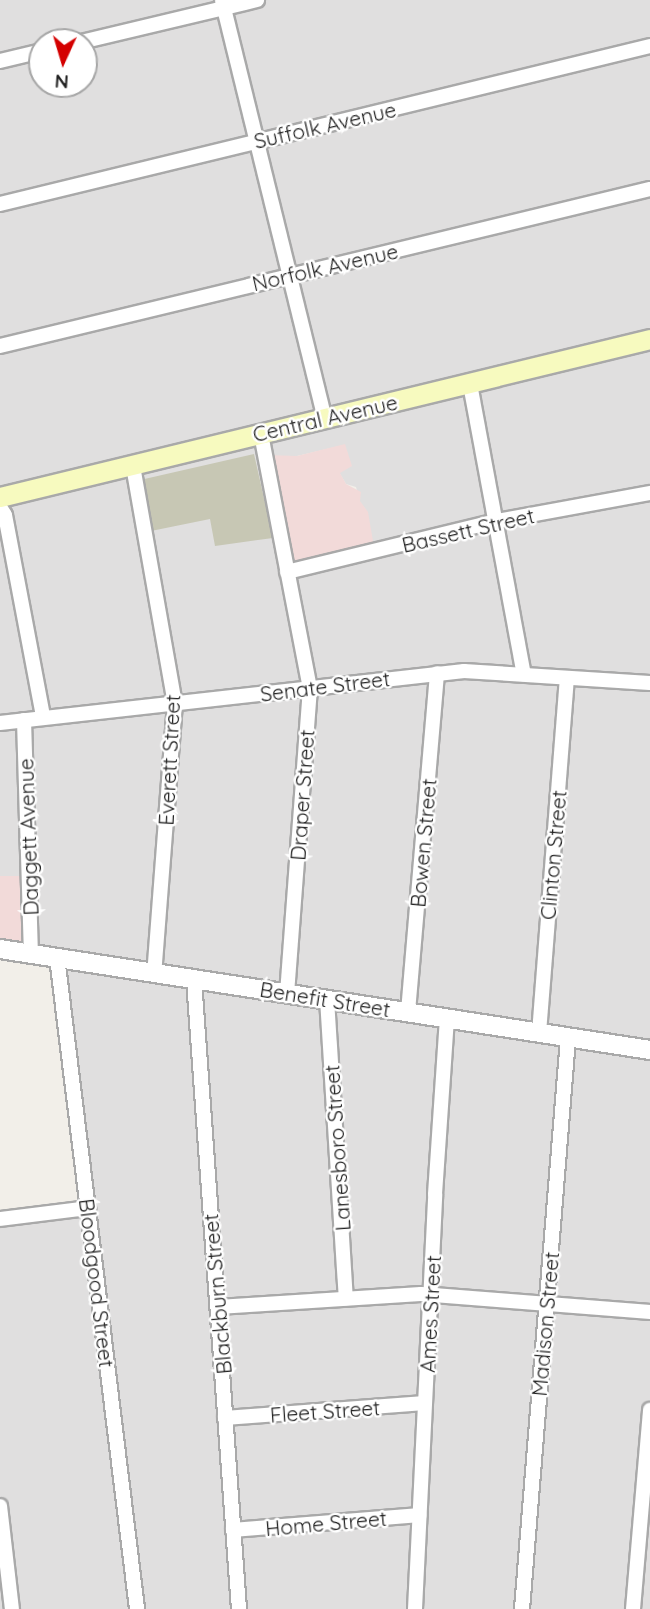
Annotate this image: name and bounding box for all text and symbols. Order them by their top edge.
north arrow [28,28,98,98]
text: N [54,69,69,94]
street label: Suffolk Avenue [251,96,399,154]
street label: Norfolk Avenue [250,238,400,296]
street label: Central Avenue [250,389,400,447]
street label: Bassett Street [399,503,537,557]
street label: Senate Street [259,666,391,706]
street label: Everett Street [153,694,185,826]
street label: Draper Street [285,729,319,861]
street label: Daggett Avenue [13,758,43,916]
street label: Bowen Street [405,778,441,908]
street label: Clinton Street [535,789,571,921]
street label: Benefit Street [258,976,392,1022]
street label: Lanesboro Street [319,1064,355,1232]
street label: Bloodgood Street [74,1197,120,1369]
street label: Blackburn Street [197,1213,237,1375]
street label: Madison Street [526,1251,564,1397]
street label: Ames Street [414,1255,446,1373]
street label: Fleet Street [269,1395,381,1427]
street label: Home Street [264,1505,388,1541]

